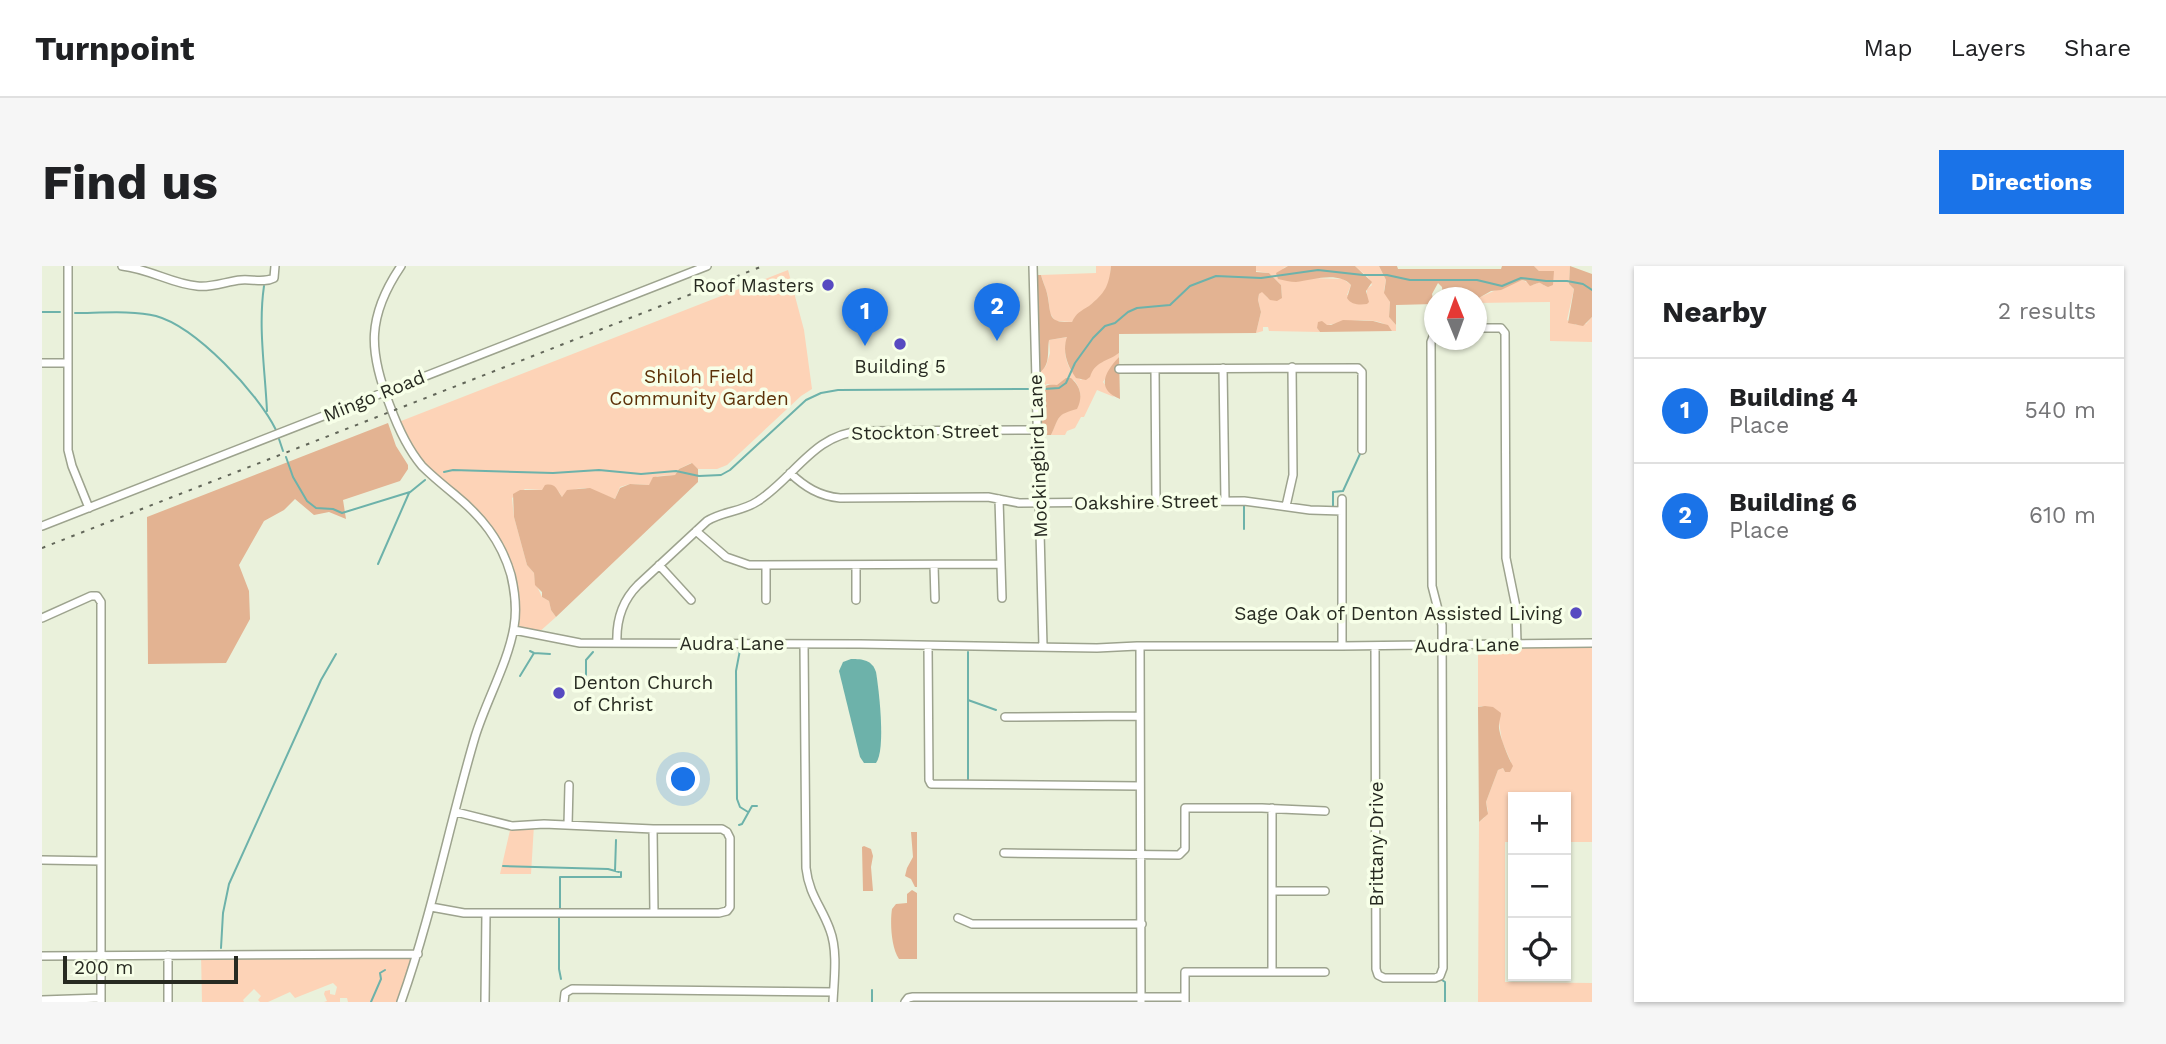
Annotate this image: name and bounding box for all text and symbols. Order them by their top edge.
text: Turnpoint [35,29,194,68]
text: Map [1864,34,1912,62]
text: Layers [1950,34,2026,62]
text: Share [2064,34,2131,62]
button: Directions [1939,150,2124,214]
text: Find us [42,153,218,211]
place label: Roof Masters [693,274,814,297]
marker: Roof Masters [820,277,836,293]
pin: 2 [974,283,1020,341]
north arrow [1424,287,1487,350]
pin: 1 [842,288,888,346]
text: Nearby [1662,294,1767,329]
text: 2 results [1998,298,2096,325]
marker: Building 5 [892,336,908,352]
place label: Building 5 [854,355,946,378]
street label: Mingo Road [320,365,428,427]
park label: Shiloh Field Community Garden [609,365,789,410]
street label: Mockingbird Lane [1024,374,1052,538]
text: Building 4 [1729,382,1858,412]
text: 1 [1680,397,1690,424]
text: 540 m [2024,397,2096,424]
text: Place [1729,412,1789,439]
street label: Stockton Street [851,419,999,445]
text: Building 6 [1729,487,1857,517]
street label: Oakshire Street [1074,489,1218,515]
text: 2 [1678,502,1692,529]
text: 610 m [2029,502,2096,529]
text: Place [1729,517,1789,544]
place label: Sage Oak of Denton Assisted Living [1234,602,1563,625]
marker: Sage Oak of Denton Assisted Living [1568,605,1584,621]
street label: Audra Lane [679,632,785,655]
street label: Audra Lane [1414,633,1520,657]
place label: Denton Church of Christ [573,671,713,716]
marker: Denton Church of Christ [551,685,567,701]
your location [666,762,700,796]
street label: Brittany Drive [1365,781,1388,907]
map controls [1508,792,1571,981]
button: + [1508,792,1571,855]
button: − [1508,855,1571,918]
button: locate [1508,918,1571,981]
scale bar [63,953,238,985]
text: 200 m [74,956,133,979]

